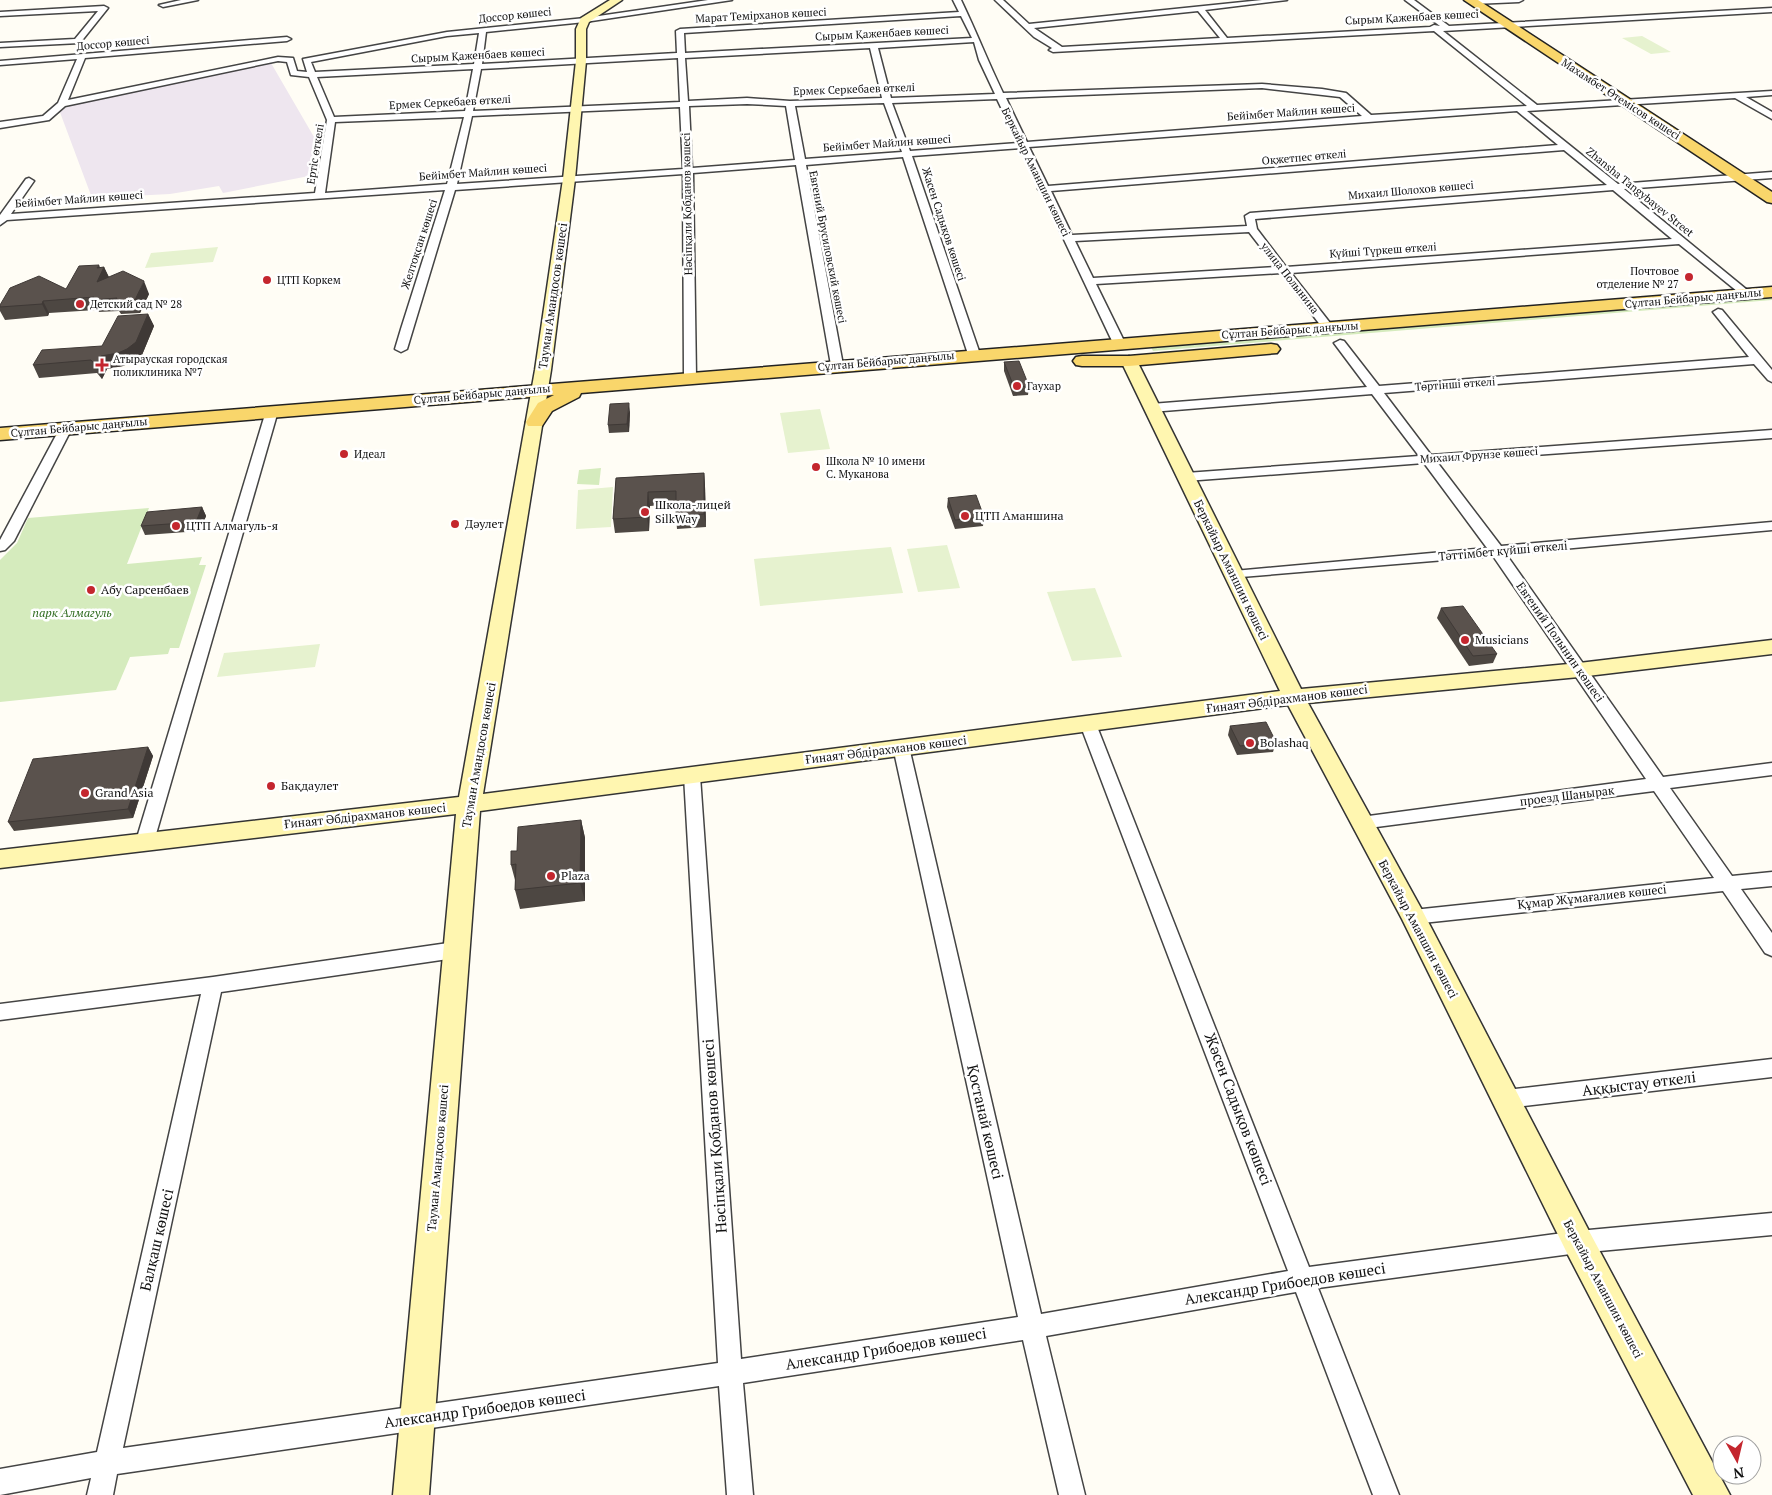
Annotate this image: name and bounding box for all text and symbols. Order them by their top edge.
street label: Доссор көшесі [478,4,552,26]
street label: Марат Темірханов көшесі [695,5,827,25]
street label: Сырым Қаженбаев көшесі [1345,7,1479,27]
street label: Сырым Қаженбаев көшесі [815,23,949,43]
street label: Доссор көшесі [76,33,150,53]
street label: Сырым Қаженбаев көшесі [411,45,545,65]
street label: Махамбет Өтемісов көшесі [1559,55,1683,143]
street label: Ермек Серкебаев өткелі [793,80,915,98]
street label: Ермек Серкебаев өткелі [389,92,511,112]
street label: Бейімбет Майлин көшесі [1226,101,1356,123]
street label: Беркайыр Аманшин көшесі [999,105,1073,239]
street label: Ертіс өткелі [303,123,327,185]
street label: Нәсіпқали Қобданов көшесі [679,132,695,276]
street label: Бейімбет Майлин көшесі [822,132,952,154]
street label: Zhansha Tangybayev Street [1583,144,1697,240]
street label: Оқжетпес өткелі [1261,146,1347,168]
street label: Бейімбет Майлин көшесі [418,161,548,183]
street label: Жасен Садықов көшесі [919,165,969,283]
street label: Евгений Брусиловский көшесі [806,169,850,325]
street label: Михаил Шолохов көшесі [1348,178,1474,202]
street label: Бейімбет Майлин көшесі [14,188,144,210]
street label: Желтоқсан көшесі [398,197,440,291]
street label: Тауман Амандосов көшесі [535,221,570,370]
street label: улица Полынина [1257,239,1322,317]
street label: Күйші Түркеш өткелі [1329,239,1437,261]
place label: Почтовое отделение № 27 [1596,264,1679,291]
marker: Почтовое отделение № 27 [1683,271,1695,283]
place label: ЦТП Коркем [277,273,341,287]
marker: ЦТП Коркем [261,274,273,286]
street label: Сұлтан Бейбарыс даңғылы [1624,285,1762,311]
place label: Детский сад № 28 [90,297,182,311]
marker: Детский сад № 28 [74,298,86,310]
street label: Сұлтан Бейбарыс даңғылы [1221,318,1359,342]
street label: Сұлтан Бейбарыс даңғылы [817,348,955,374]
place label: Атырауская городская поликлиника №7 [113,352,228,379]
marker: Атырауская городская поликлиника №7 [95,358,109,372]
street label: Төртінші өткелі [1414,374,1496,394]
place label: Гаухар [1027,379,1061,393]
marker: Гаухар [1011,380,1023,392]
street label: Сұлтан Бейбарыс даңғылы [413,381,551,407]
street label: Сұлтан Бейбарыс даңғылы [10,414,148,440]
street label: Михаил Фрунзе көшесі [1419,444,1539,466]
place label: Идеал [354,447,386,461]
marker: Идеал [338,448,350,460]
place label: Школа № 10 имени С. Муканова [826,454,926,481]
marker: Школа № 10 имени С. Муканова [810,461,822,473]
place label: Школа-лицей SilkWay [655,497,731,526]
street label: Беркайыр Аманшин көшесі [1191,497,1272,643]
marker: Школа-лицей SilkWay [639,506,651,518]
place label: ЦТП Аманшина [975,508,1064,523]
marker: ЦТП Аманшина [959,510,971,522]
place label: Дәулет [465,516,504,531]
place label: ЦТП Алмагуль-я [186,518,278,533]
marker: Дәулет [449,518,461,530]
marker: ЦТП Алмагуль-я [170,520,182,532]
street label: Тәттімбет күйші өткелі [1438,537,1569,564]
street label: Евгений Полынин көшесі [1513,579,1608,705]
place label: Абу Сарсенбаев [101,582,189,597]
marker: Абу Сарсенбаев [85,584,97,596]
park label: парк Алмагуль [32,605,112,620]
place label: Musicians [1475,632,1529,647]
marker: Musicians [1459,634,1471,646]
street label: Тауман Амандосов көшесі [458,681,499,829]
street label: Ғинаят Әбдірахманов көшесі [1205,681,1369,716]
street label: Ғинаят Әбдірахманов көшесі [804,732,968,767]
place label: Bolashaq [1260,735,1309,750]
marker: Bolashaq [1244,737,1256,749]
place label: Бақдаулет [281,778,338,793]
marker: Бақдаулет [265,780,277,792]
street label: проезд Шанырак [1519,782,1616,809]
place label: Grand Asia [95,785,153,800]
marker: Grand Asia [79,787,91,799]
street label: Ғинаят Әбдірахманов көшесі [283,800,447,831]
street label: Беркайыр Аманшин көшесі [1376,857,1462,1001]
place label: Plaza [561,868,590,883]
marker: Plaza [545,870,557,882]
street label: Құмар Жұмағалиев көшесі [1517,881,1668,912]
street label: Жәсен Садықов көшесі [1201,1030,1277,1188]
street label: Нәсіпқали Қобданов көшесі [697,1038,731,1234]
street label: Қостанай көшесі [963,1063,1009,1181]
street label: Аққыстау өткелі [1581,1066,1697,1100]
street label: Тауман Амандосов көшесі [424,1083,451,1232]
street label: Балқаш көшесі [135,1187,178,1293]
street label: Беркайыр Аманшин көшесі [1561,1217,1647,1361]
street label: Александр Грибоедов көшесі [1183,1257,1387,1309]
street label: Александр Грибоедов көшесі [784,1322,988,1374]
street label: Александр Грибоедов көшесі [383,1384,587,1432]
north arrow [1712,1435,1762,1485]
text: N [1732,1463,1745,1484]

